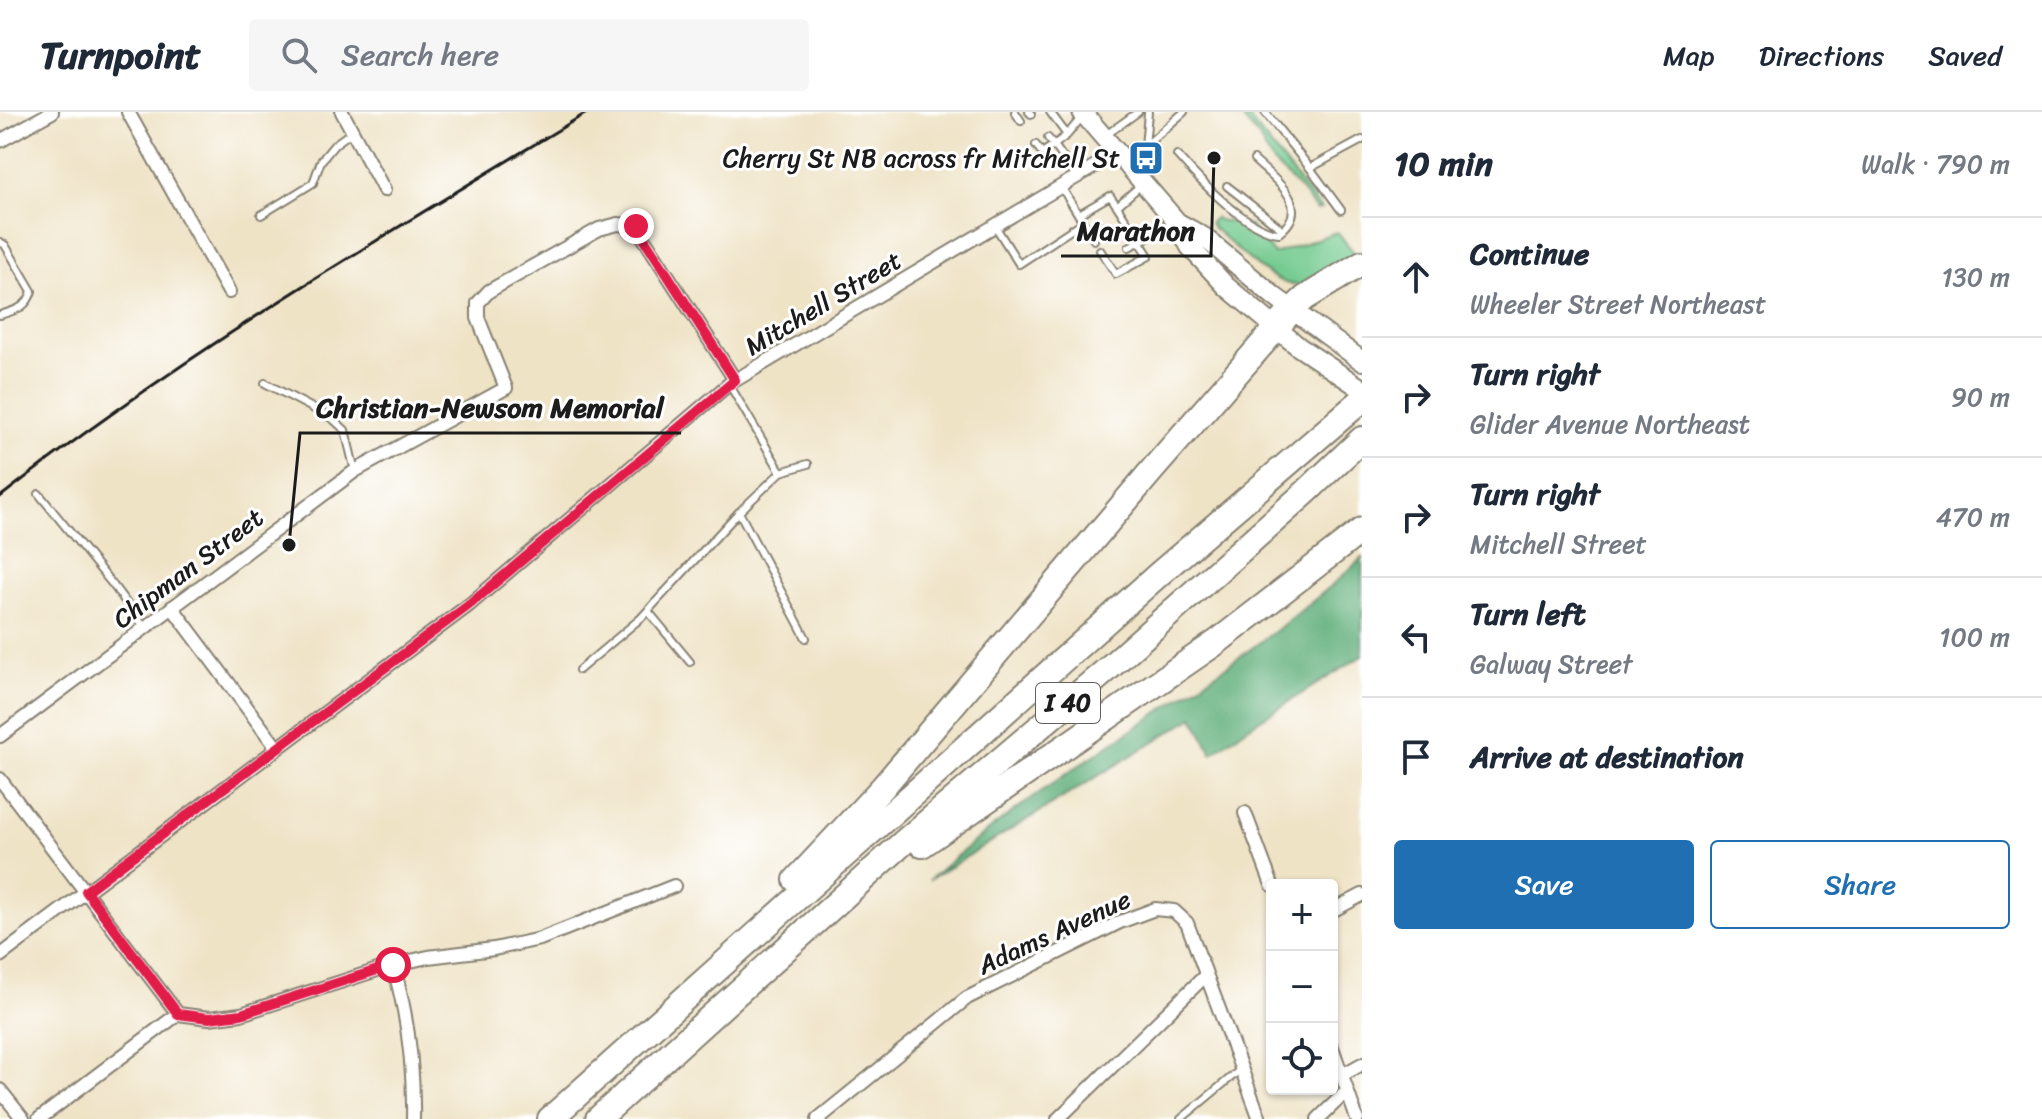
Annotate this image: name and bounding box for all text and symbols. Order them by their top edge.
search box [249,19,809,91]
text: Turnpoint [40,22,201,89]
text: Search here [341,28,499,82]
text: Map [1663,31,1715,80]
text: Directions [1759,31,1884,80]
text: Saved [1928,31,2002,80]
icon: search [277,33,321,77]
text: 10 min [1394,134,1493,194]
place label: Cherry St NB across fr Mitchell St [723,135,1120,181]
bus stop icon: Cherry St NB across fr Mitchell St [1127,139,1165,177]
text: Walk · 790 m [1861,141,2010,187]
callout: Marathon [1061,204,1211,256]
text: Marathon [1076,206,1196,255]
route end [618,208,654,244]
text: Continue [1470,227,1589,281]
street label: Mitchell Street [735,238,911,368]
text: 130 m [1941,254,2010,300]
icon: ahead [1394,255,1438,299]
text: Wheeler Street Northeast [1470,281,1766,327]
text: Turn right [1470,347,1600,401]
text: 90 m [1951,374,2010,420]
icon: right [1394,375,1438,419]
callout: Christian-Newsom Memorial [300,381,681,433]
text: Christian-Newsom Memorial [315,383,665,432]
text: Glider Avenue Northeast [1470,401,1750,447]
text: Turn right [1470,467,1600,521]
text: 470 m [1936,494,2010,540]
street label: Chipman Street [102,495,274,641]
icon: right [1394,495,1438,539]
text: Mitchell Street [1470,521,1647,567]
text: Turn left [1470,587,1586,641]
text: 100 m [1939,614,2010,660]
icon: left [1394,615,1438,659]
text: Galway Street [1470,641,1632,687]
road number: I 40 [1036,683,1100,723]
text: Arrive at destination [1470,730,1744,784]
icon: arrive [1394,735,1438,779]
button: Save [1394,840,1694,929]
button: Share [1710,840,2010,929]
street label: Adams Avenue [969,876,1138,988]
map controls [1266,879,1338,1095]
button: + [1266,879,1338,951]
route start [375,947,411,983]
button: − [1266,951,1338,1023]
button: locate [1266,1023,1338,1095]

